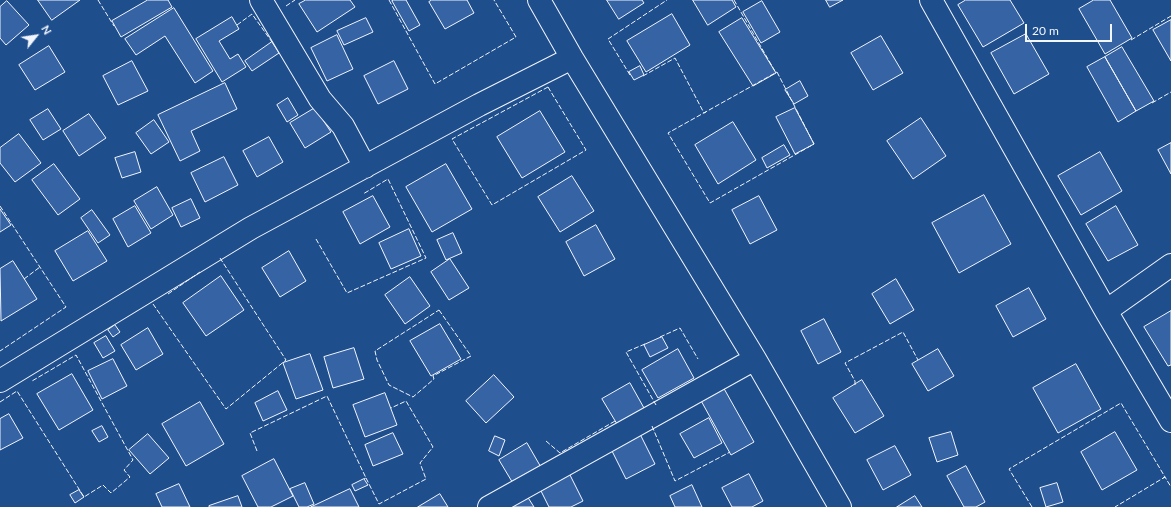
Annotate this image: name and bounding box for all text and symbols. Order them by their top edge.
north arrow [16,16,56,56]
scale bar [1027,16,1114,42]
text: N [39,23,55,37]
text: 20 m [1032,23,1059,38]

